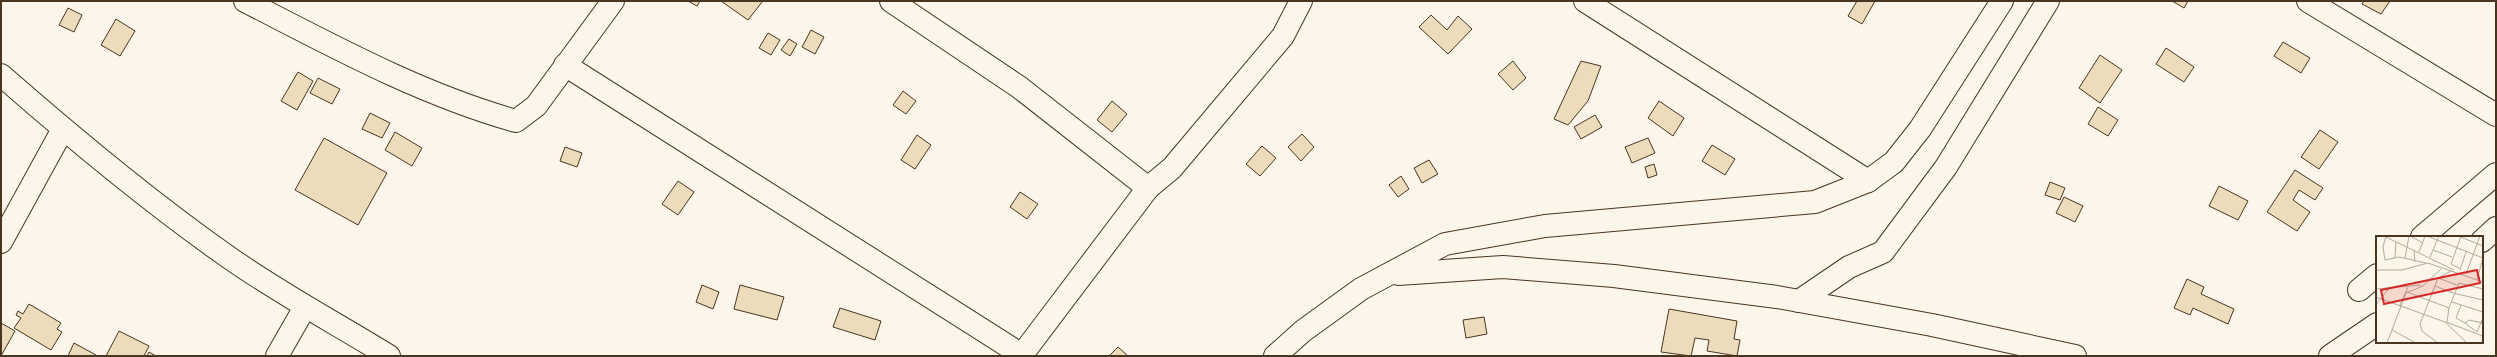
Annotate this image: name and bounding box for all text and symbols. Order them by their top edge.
inset map [2376,236,2483,343]

